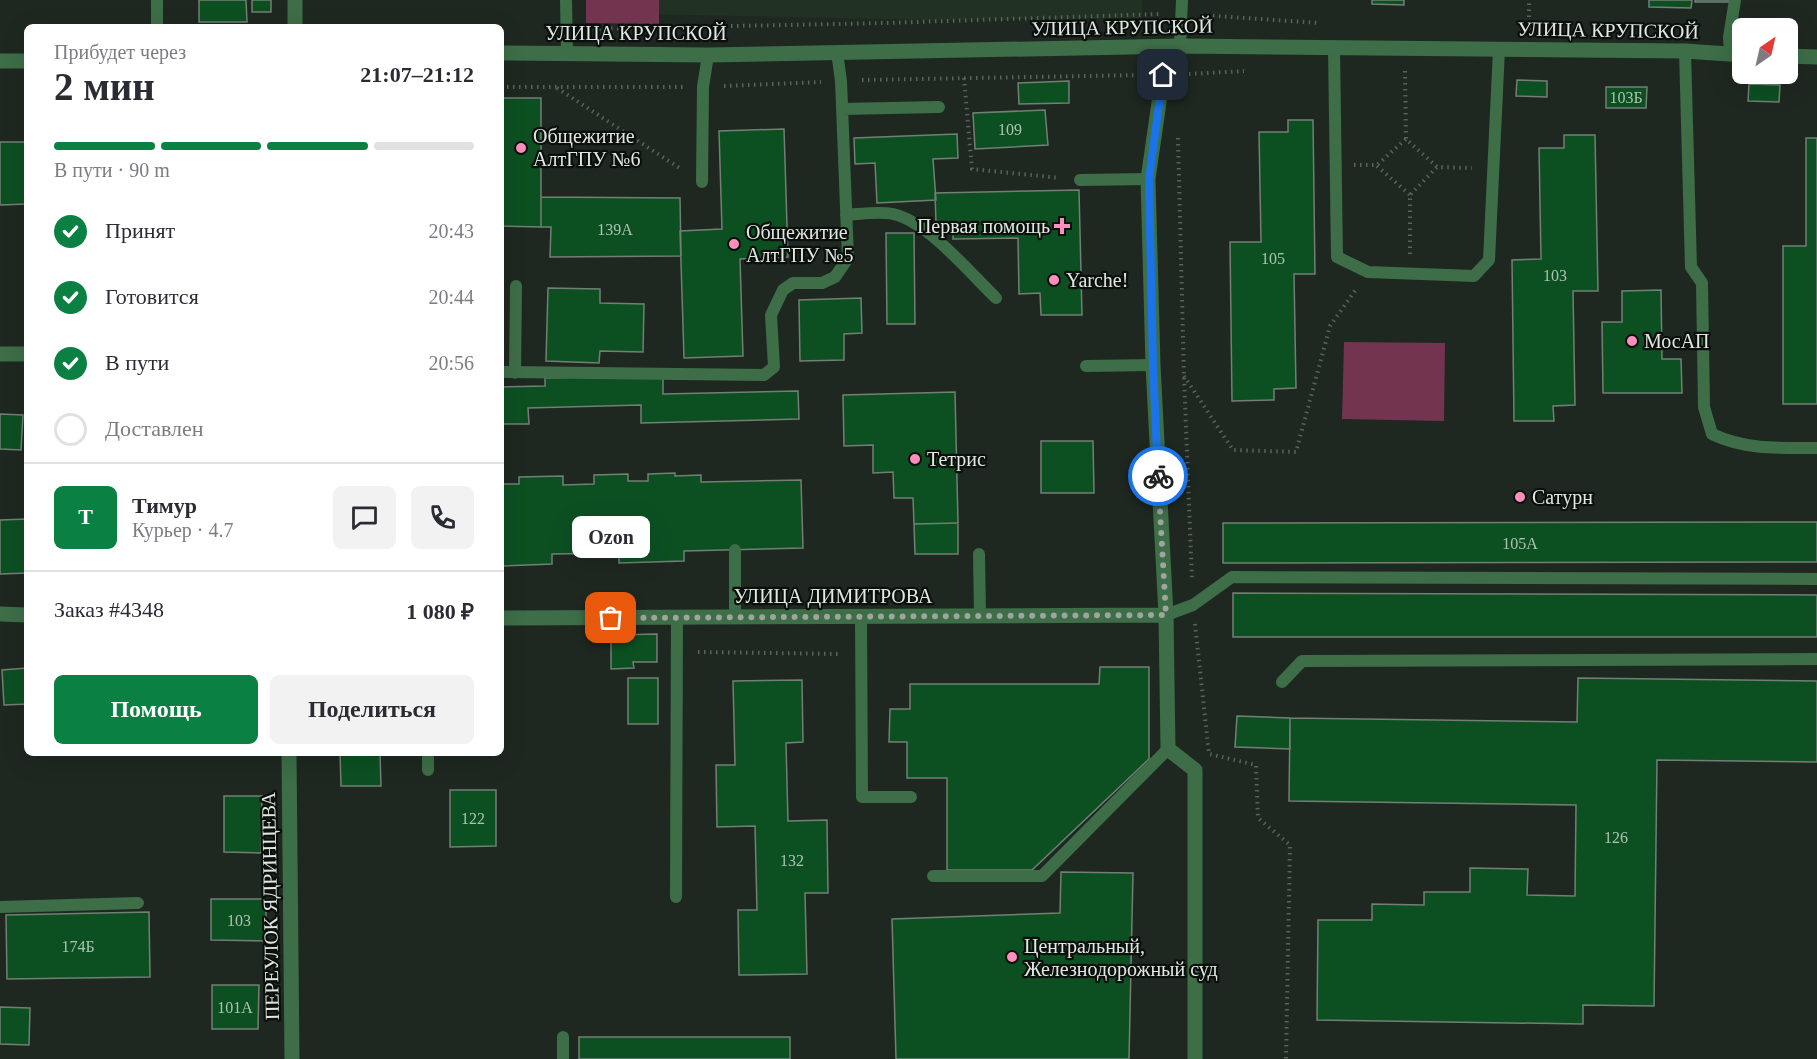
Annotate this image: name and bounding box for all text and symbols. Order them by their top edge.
street label: УЛИЦА КРУПСКОЙ [1031,14,1213,41]
street label: УЛИЦА КРУПСКОЙ [1517,17,1699,44]
north arrow [1732,18,1798,84]
map controls [1732,18,1798,84]
street label: УЛИЦА КРУПСКОЙ [545,22,727,45]
text: Прибудет через [54,41,186,63]
pin [1137,49,1188,100]
icon: home [1146,58,1179,91]
text: 21:07–21:12 [360,62,474,87]
text: 2 мин [54,65,155,108]
house number: 103Б [1609,89,1643,106]
house number: 109 [998,121,1022,138]
place label: Общежитие АлтГПУ №6 [533,125,640,170]
marker: Общежитие АлтГПУ №6 [514,141,528,155]
text: В пути · 90 m [54,159,170,181]
icon: check [54,215,87,248]
place label: Первая помощь [917,215,1050,238]
text: Принят [105,218,175,243]
marker: Первая помощь [1055,219,1069,233]
text: 20:43 [428,220,474,242]
house number: 139А [597,221,633,238]
place label: Общежитие АлтГПУ №5 [746,221,853,266]
marker: Общежитие АлтГПУ №5 [727,237,741,251]
house number: 105 [1261,250,1285,267]
house number: 103 [1543,267,1567,284]
place label: Yarche! [1066,269,1128,291]
marker: Yarche! [1047,273,1061,287]
icon: check [54,281,87,314]
text: Готовится [105,284,199,309]
text: 20:44 [428,286,474,308]
place label: МосАП [1644,330,1710,352]
marker: МосАП [1625,334,1639,348]
icon: check [54,347,87,380]
text: В пути [105,350,169,375]
text: 20:56 [428,352,474,374]
text: Доставлен [105,416,204,441]
courier [1128,446,1188,506]
place label: Тетрис [927,448,986,471]
marker: Тетрис [908,452,922,466]
icon: bike [1142,460,1175,493]
button: chat [333,486,396,549]
button: phone [411,486,474,549]
place label: Сатурн [1532,486,1593,509]
marker: Сатурн [1513,490,1527,504]
text: Тимур [132,493,197,518]
text: Т [78,504,93,529]
callout: Ozon [572,516,650,558]
text: Курьер · 4.7 [132,519,234,541]
text: Ozon [588,526,634,548]
house number: 105А [1502,535,1538,552]
street label: УЛИЦА ДИМИТРОВА [734,585,933,608]
pin [585,592,636,643]
text: Заказ #4348 [54,597,164,622]
text: 1 080 ₽ [406,599,474,624]
icon: bag [594,601,627,634]
button: Помощь [54,675,258,744]
button: Поделиться [270,675,474,744]
street label: ПЕРЕУЛОК ЯДРИНЦЕВА [257,791,284,1020]
house number: 122 [461,810,485,827]
house number: 126 [1604,829,1628,846]
house number: 132 [780,852,804,869]
house number: 103 [227,912,251,929]
place label: Центральный, Железнодорожный суд [1024,935,1218,981]
house number: 174Б [61,938,95,955]
marker: Центральный, Железнодорожный суд [1005,950,1019,964]
house number: 101А [217,999,253,1016]

